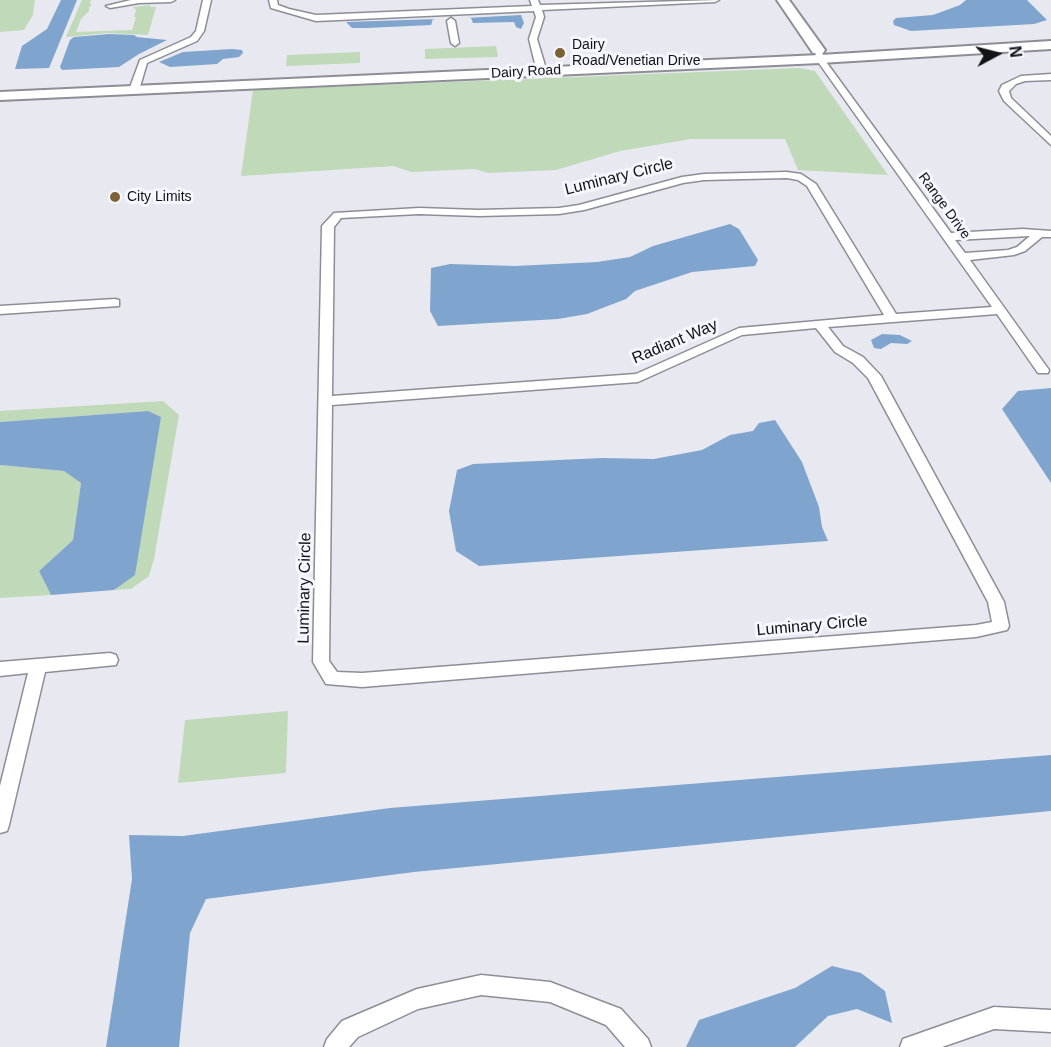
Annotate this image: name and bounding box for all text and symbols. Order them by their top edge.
north arrow [967,24,1027,84]
place label: Dairy Road/Venetian Drive [572,37,700,70]
text: N [1006,45,1025,59]
marker: Dairy Road/Venetian Drive [553,46,567,60]
street label: Dairy Road [491,62,561,82]
street label: Luminary Circle [563,154,675,200]
street label: Range Drive [914,170,974,242]
place label: City Limits [127,189,192,205]
marker: City Limits [108,190,122,204]
street label: Radiant Way [629,315,721,369]
street label: Luminary Circle [294,532,316,644]
street label: Luminary Circle [756,612,868,640]

